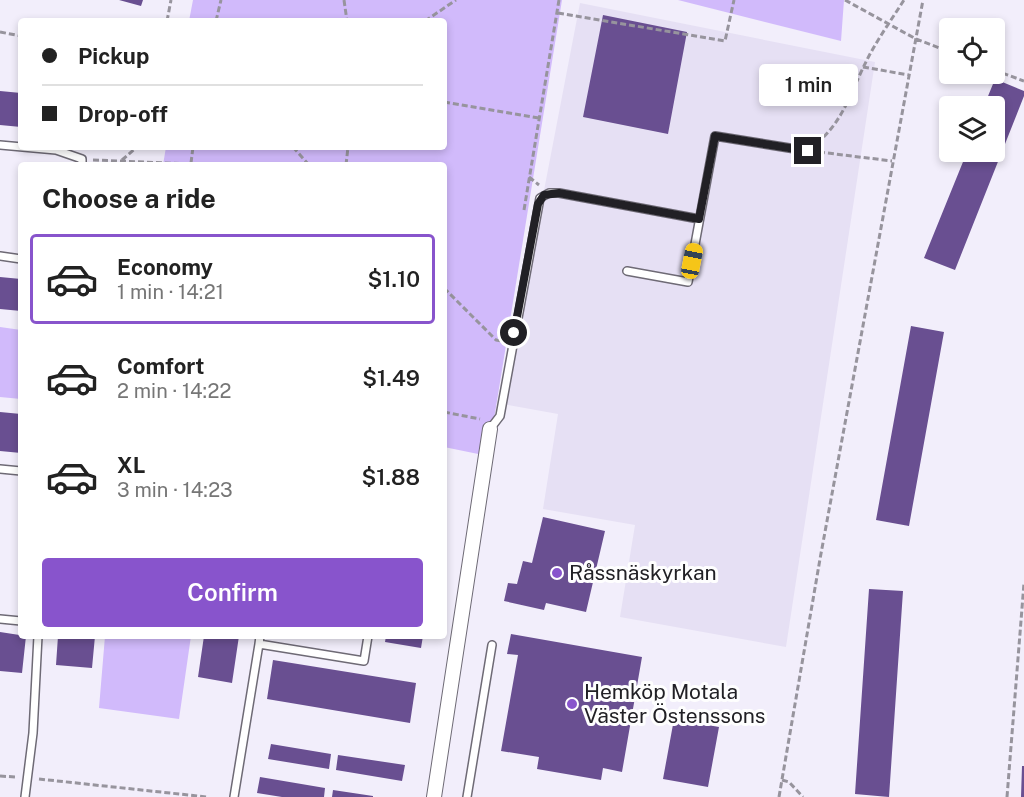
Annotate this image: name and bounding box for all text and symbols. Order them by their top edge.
map controls [939,18,1005,162]
button: locate [939,18,1005,84]
text: Pickup [78,43,149,69]
callout: 1 min [758,64,858,106]
text: 1 min [785,73,832,97]
button: layers [939,96,1005,162]
text: Drop-off [78,101,168,127]
route end [794,137,821,164]
text: Choose a ride [42,182,216,214]
car [680,242,704,280]
icon: car [45,252,99,306]
text: Economy [117,254,213,280]
text: $1.10 [367,266,420,292]
text: 1 min · 14:21 [117,280,224,304]
route start [500,319,527,346]
icon: car [45,351,99,405]
text: Comfort [117,353,204,379]
text: $1.49 [362,365,420,391]
text: 2 min · 14:22 [117,379,231,403]
icon: car [45,450,99,504]
text: XL [117,452,145,478]
text: $1.88 [362,464,420,490]
text: 3 min · 14:23 [117,478,233,502]
button: Confirm [42,558,423,627]
place label: Råssnäskyrkan [569,560,717,585]
marker: Råssnäskyrkan [550,566,564,580]
place label: Hemköp Motala Väster Östenssons [584,679,765,728]
marker: Hemköp Motala Väster Östenssons [565,697,579,711]

